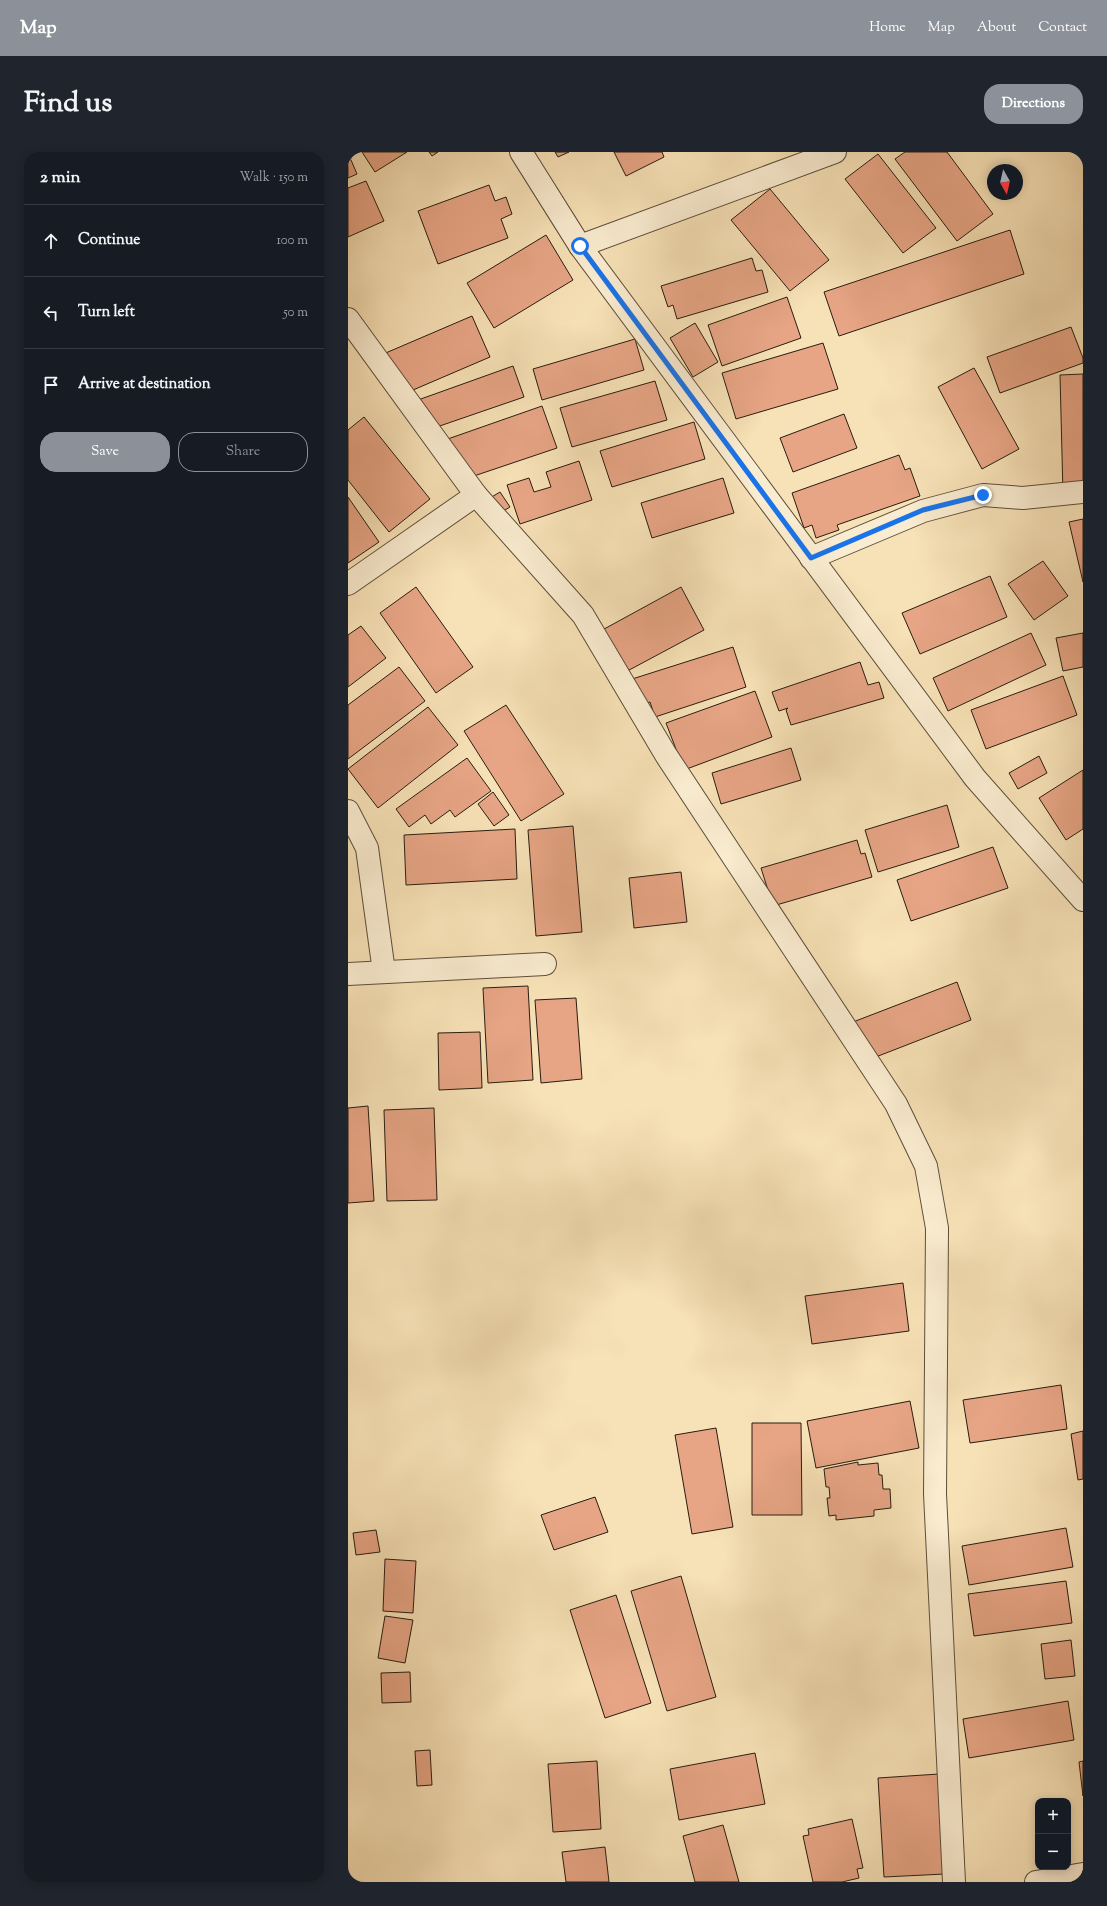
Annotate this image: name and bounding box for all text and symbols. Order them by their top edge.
text: Map [20,15,57,42]
text: Home [869,18,906,38]
text: Map [928,18,955,38]
text: About [977,18,1016,38]
text: Contact [1038,18,1087,38]
text: Find us [24,84,112,124]
button: Directions [984,84,1083,124]
north arrow [987,164,1023,200]
text: 2 min [40,166,81,190]
text: Walk · 150 m [239,169,308,187]
icon: ahead [40,230,62,252]
text: Continue [78,230,140,251]
text: 100 m [276,232,308,250]
route start [571,237,589,255]
icon: left [40,302,62,324]
text: Turn left [78,302,135,323]
text: 50 m [283,304,308,322]
icon: arrive [40,374,62,396]
text: Arrive at destination [78,374,211,395]
button: Save [40,432,170,472]
button: Share [178,432,308,472]
route end [974,486,992,504]
map controls [1035,1798,1071,1870]
button: + [1035,1798,1071,1834]
button: − [1035,1834,1071,1870]

